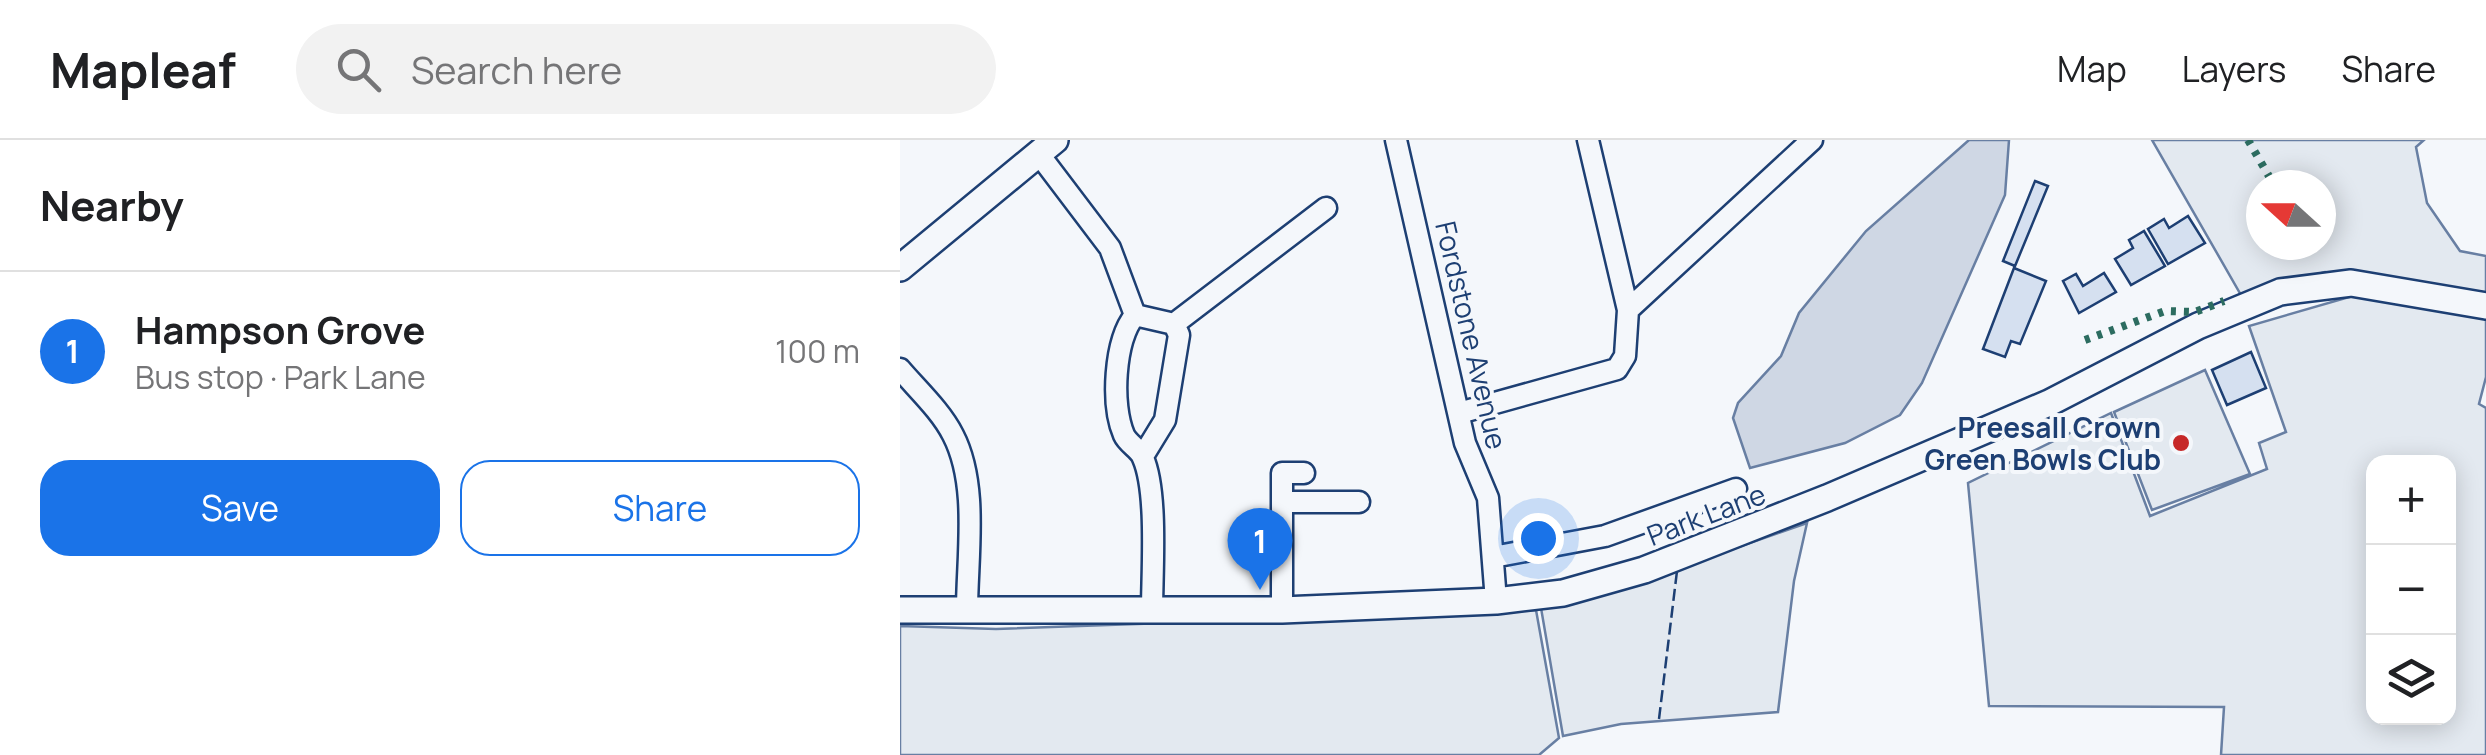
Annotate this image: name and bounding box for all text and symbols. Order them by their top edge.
search box [296,24,996,114]
text: Mapleaf [50,37,236,102]
icon: search [331,42,386,97]
text: Search here [411,43,622,95]
text: Map [2057,45,2127,93]
text: Layers [2182,45,2286,93]
text: Share [2341,45,2436,93]
north arrow [2246,170,2336,260]
text: Nearby [40,176,184,234]
street label: Fordstone Avenue [1427,217,1517,453]
text: Hampson Grove [135,303,425,355]
text: 1 [65,329,80,373]
text: 100 m [775,329,860,373]
text: Bus stop · Park Lane [135,355,426,399]
place label: Preesall Crown Green Bowls Club [1924,408,2161,478]
marker: Preesall Crown Green Bowls Club [2170,432,2192,454]
map controls [2366,455,2456,725]
button: + [2366,455,2456,545]
button: Save [40,460,440,556]
button: Share [460,460,860,556]
street label: Park Lane [1641,474,1771,554]
pin: 1 [1228,508,1292,590]
your location [1513,513,1564,564]
button: − [2366,545,2456,635]
button: layers [2366,635,2456,725]

